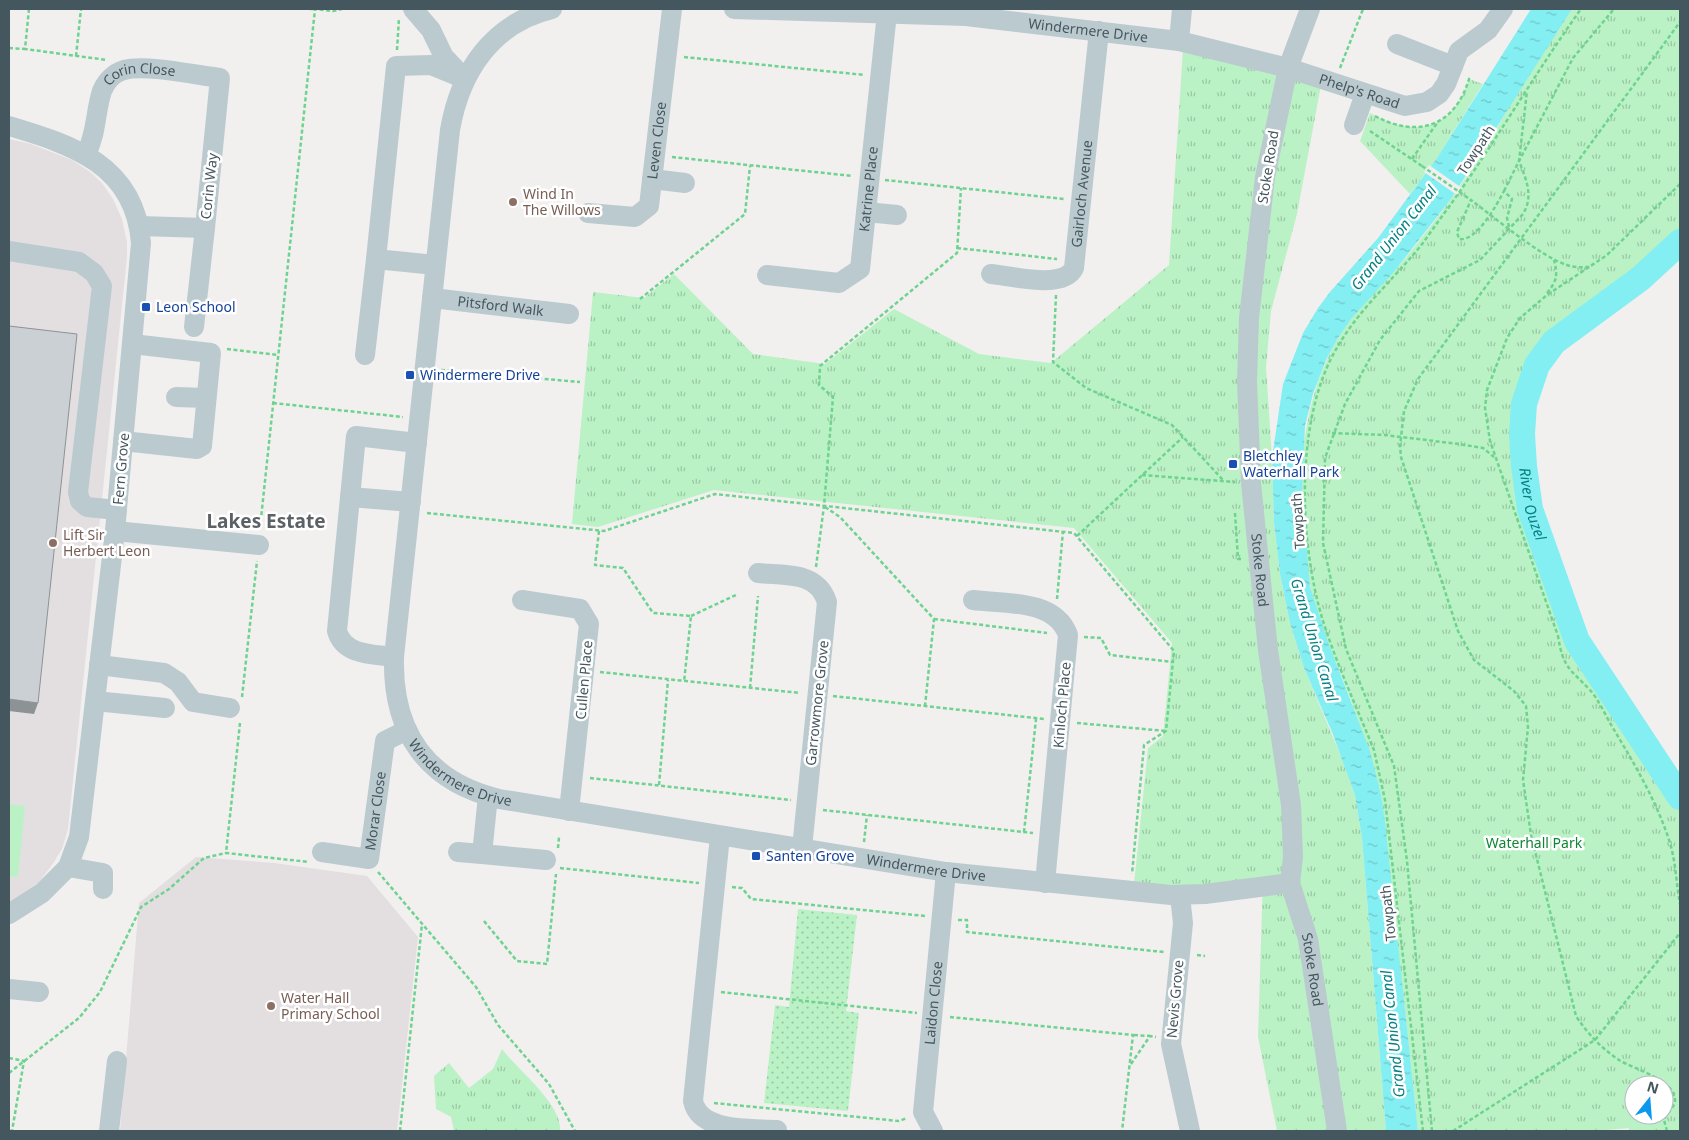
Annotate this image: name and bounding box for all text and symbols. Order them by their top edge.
street label: Windermere Drive [1027,13,1149,46]
street label: Corin Close [98,58,177,89]
street label: Phelp's Road [1317,69,1402,113]
street label: Leven Close [642,100,670,180]
street label: Towpath [1452,121,1499,178]
street label: Stoke Road [1252,129,1283,205]
street label: Gairloch Avenue [1066,139,1096,248]
street label: Katrine Place [854,145,882,233]
street label: Corin Way [196,151,222,220]
water label: Grand Union Canal [1346,180,1441,294]
place label: Wind In The Willows [523,184,601,219]
marker: Wind In The Willows [507,196,519,208]
street label: Pitsford Walk [456,291,545,320]
place label: Leon School [156,297,236,316]
marker: Leon School [140,301,152,313]
place label: Windermere Drive [420,365,540,384]
marker: Windermere Drive [404,369,416,381]
street label: Fern Grove [108,432,133,506]
place label: Bletchley Waterhall Park [1243,446,1340,481]
marker: Bletchley Waterhall Park [1227,458,1239,470]
water label: River Ouzel [1515,466,1552,544]
street label: Towpath [1286,492,1309,550]
district label: Lakes Estate [207,508,326,534]
place label: Lift Sir Herbert Leon [63,525,150,560]
street label: Stoke Road [1247,532,1274,608]
marker: Lift Sir Herbert Leon [47,537,59,549]
water label: Grand Union Canal [1287,576,1344,705]
street label: Cullen Place [571,639,596,720]
street label: Garrowmore Grove [800,639,833,767]
street label: Kinloch Place [1048,661,1075,749]
street label: Windermere Drive [405,735,513,810]
street label: Morar Close [360,770,390,852]
park label: Waterhall Park [1486,833,1583,852]
place label: Santen Grove [766,846,854,865]
street label: Windermere Drive [865,849,987,885]
marker: Santen Grove [750,850,762,862]
street label: Towpath [1375,884,1400,942]
street label: Stoke Road [1298,930,1328,1008]
street label: Nevis Grove [1162,959,1187,1039]
street label: Laidon Close [919,960,946,1046]
water label: Grand Union Canal [1375,968,1409,1099]
place label: Water Hall Primary School [281,988,380,1023]
marker: Water Hall Primary School [265,1000,277,1012]
north arrow [1624,1075,1674,1125]
text: N [1645,1076,1661,1098]

